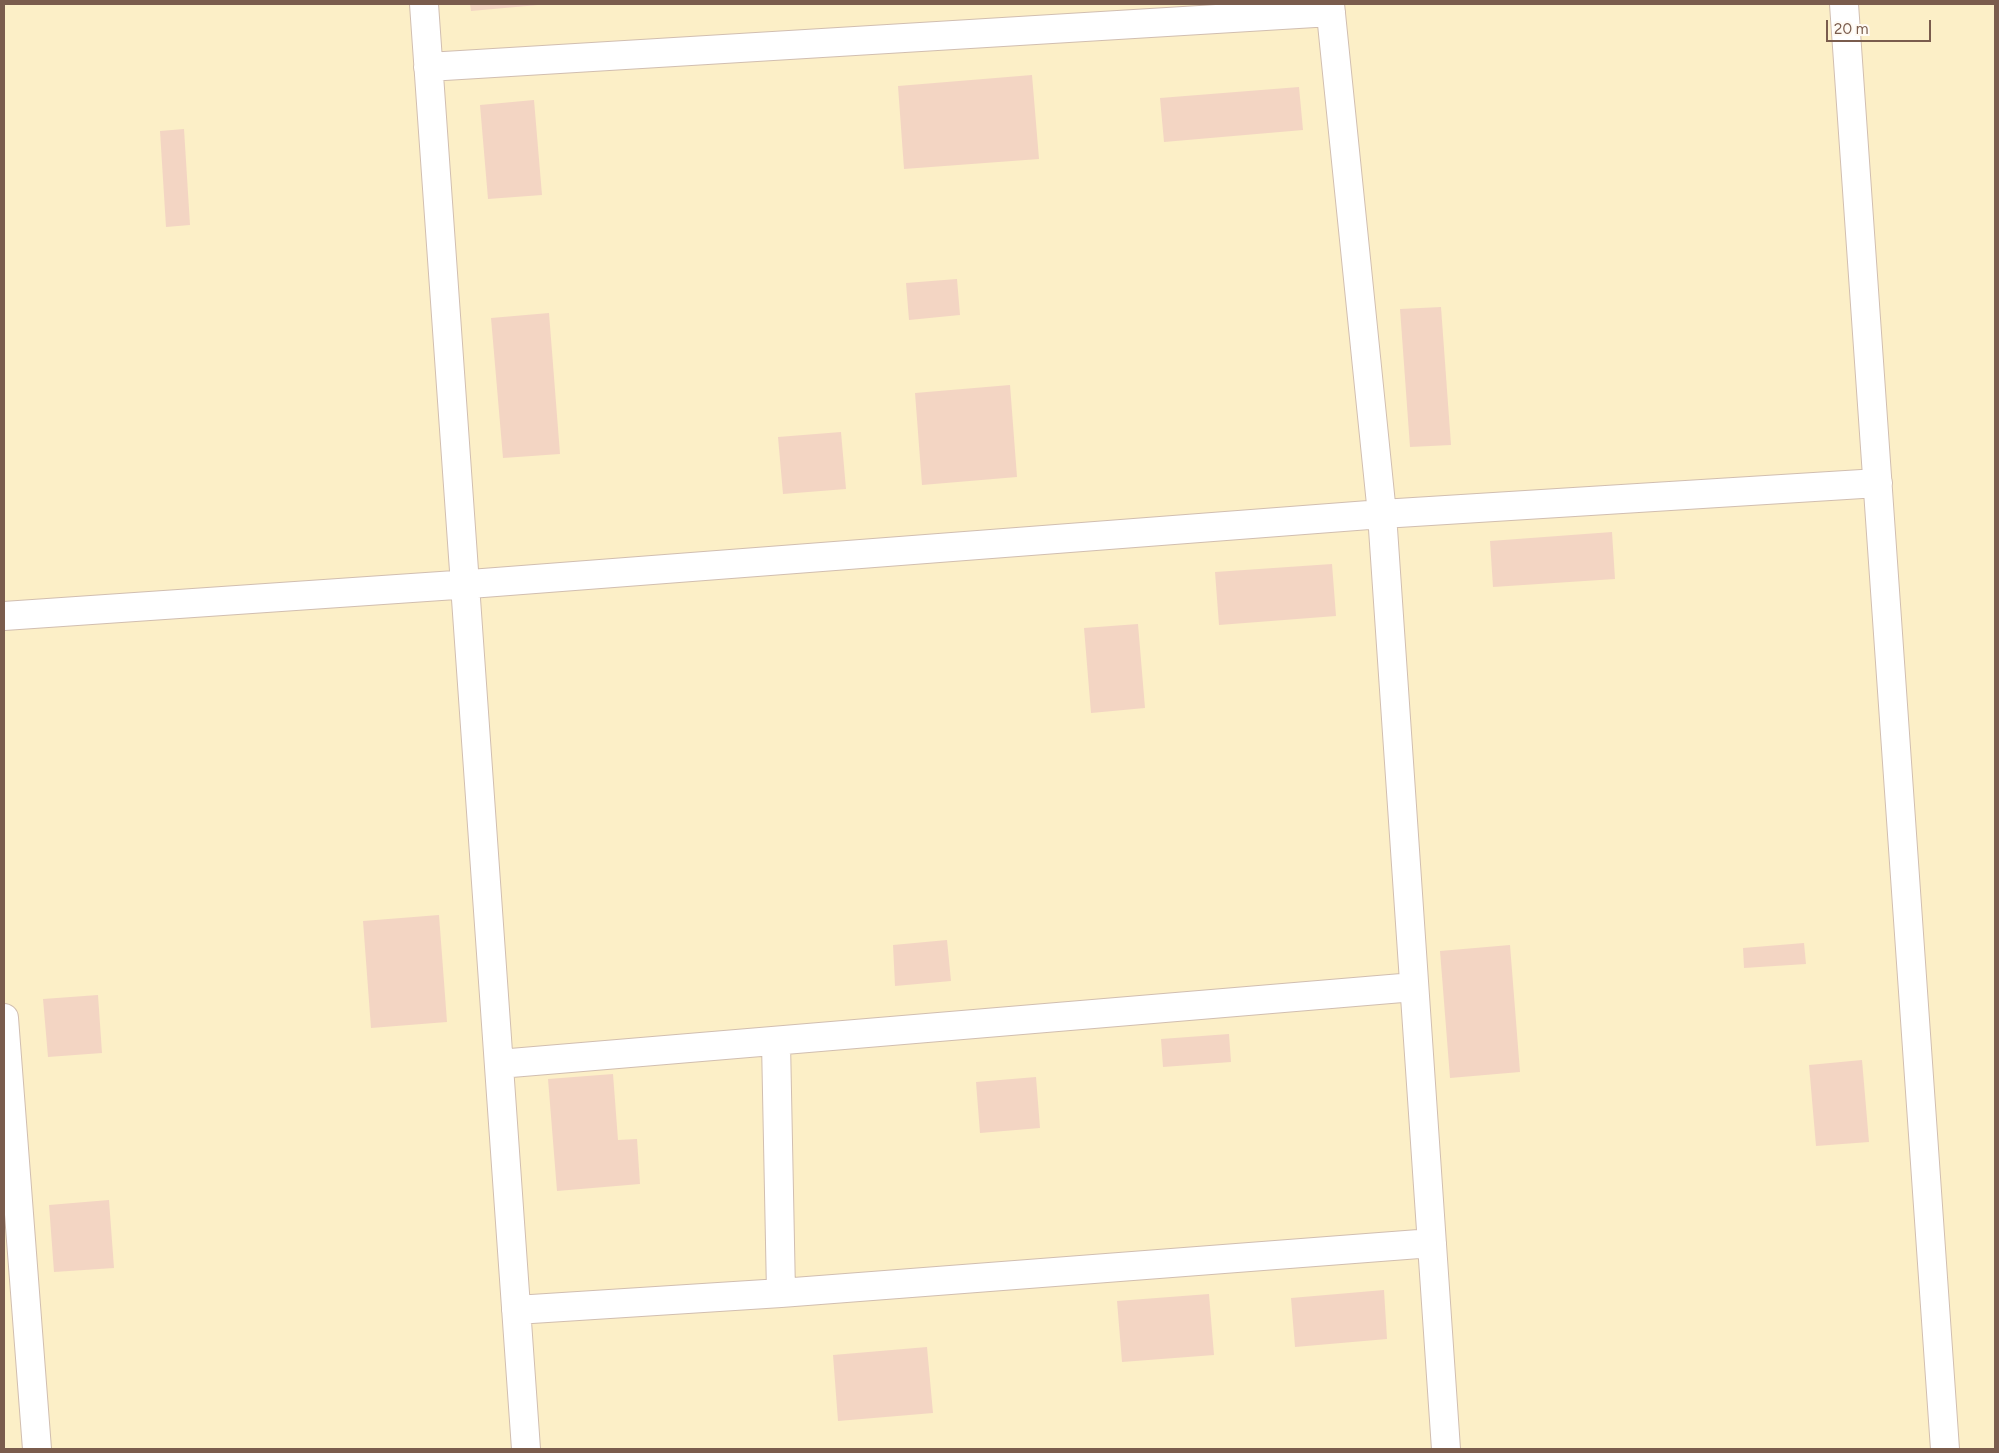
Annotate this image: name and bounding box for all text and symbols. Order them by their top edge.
scale bar [1829,10,1934,42]
text: 20 m [1834,20,1868,38]

